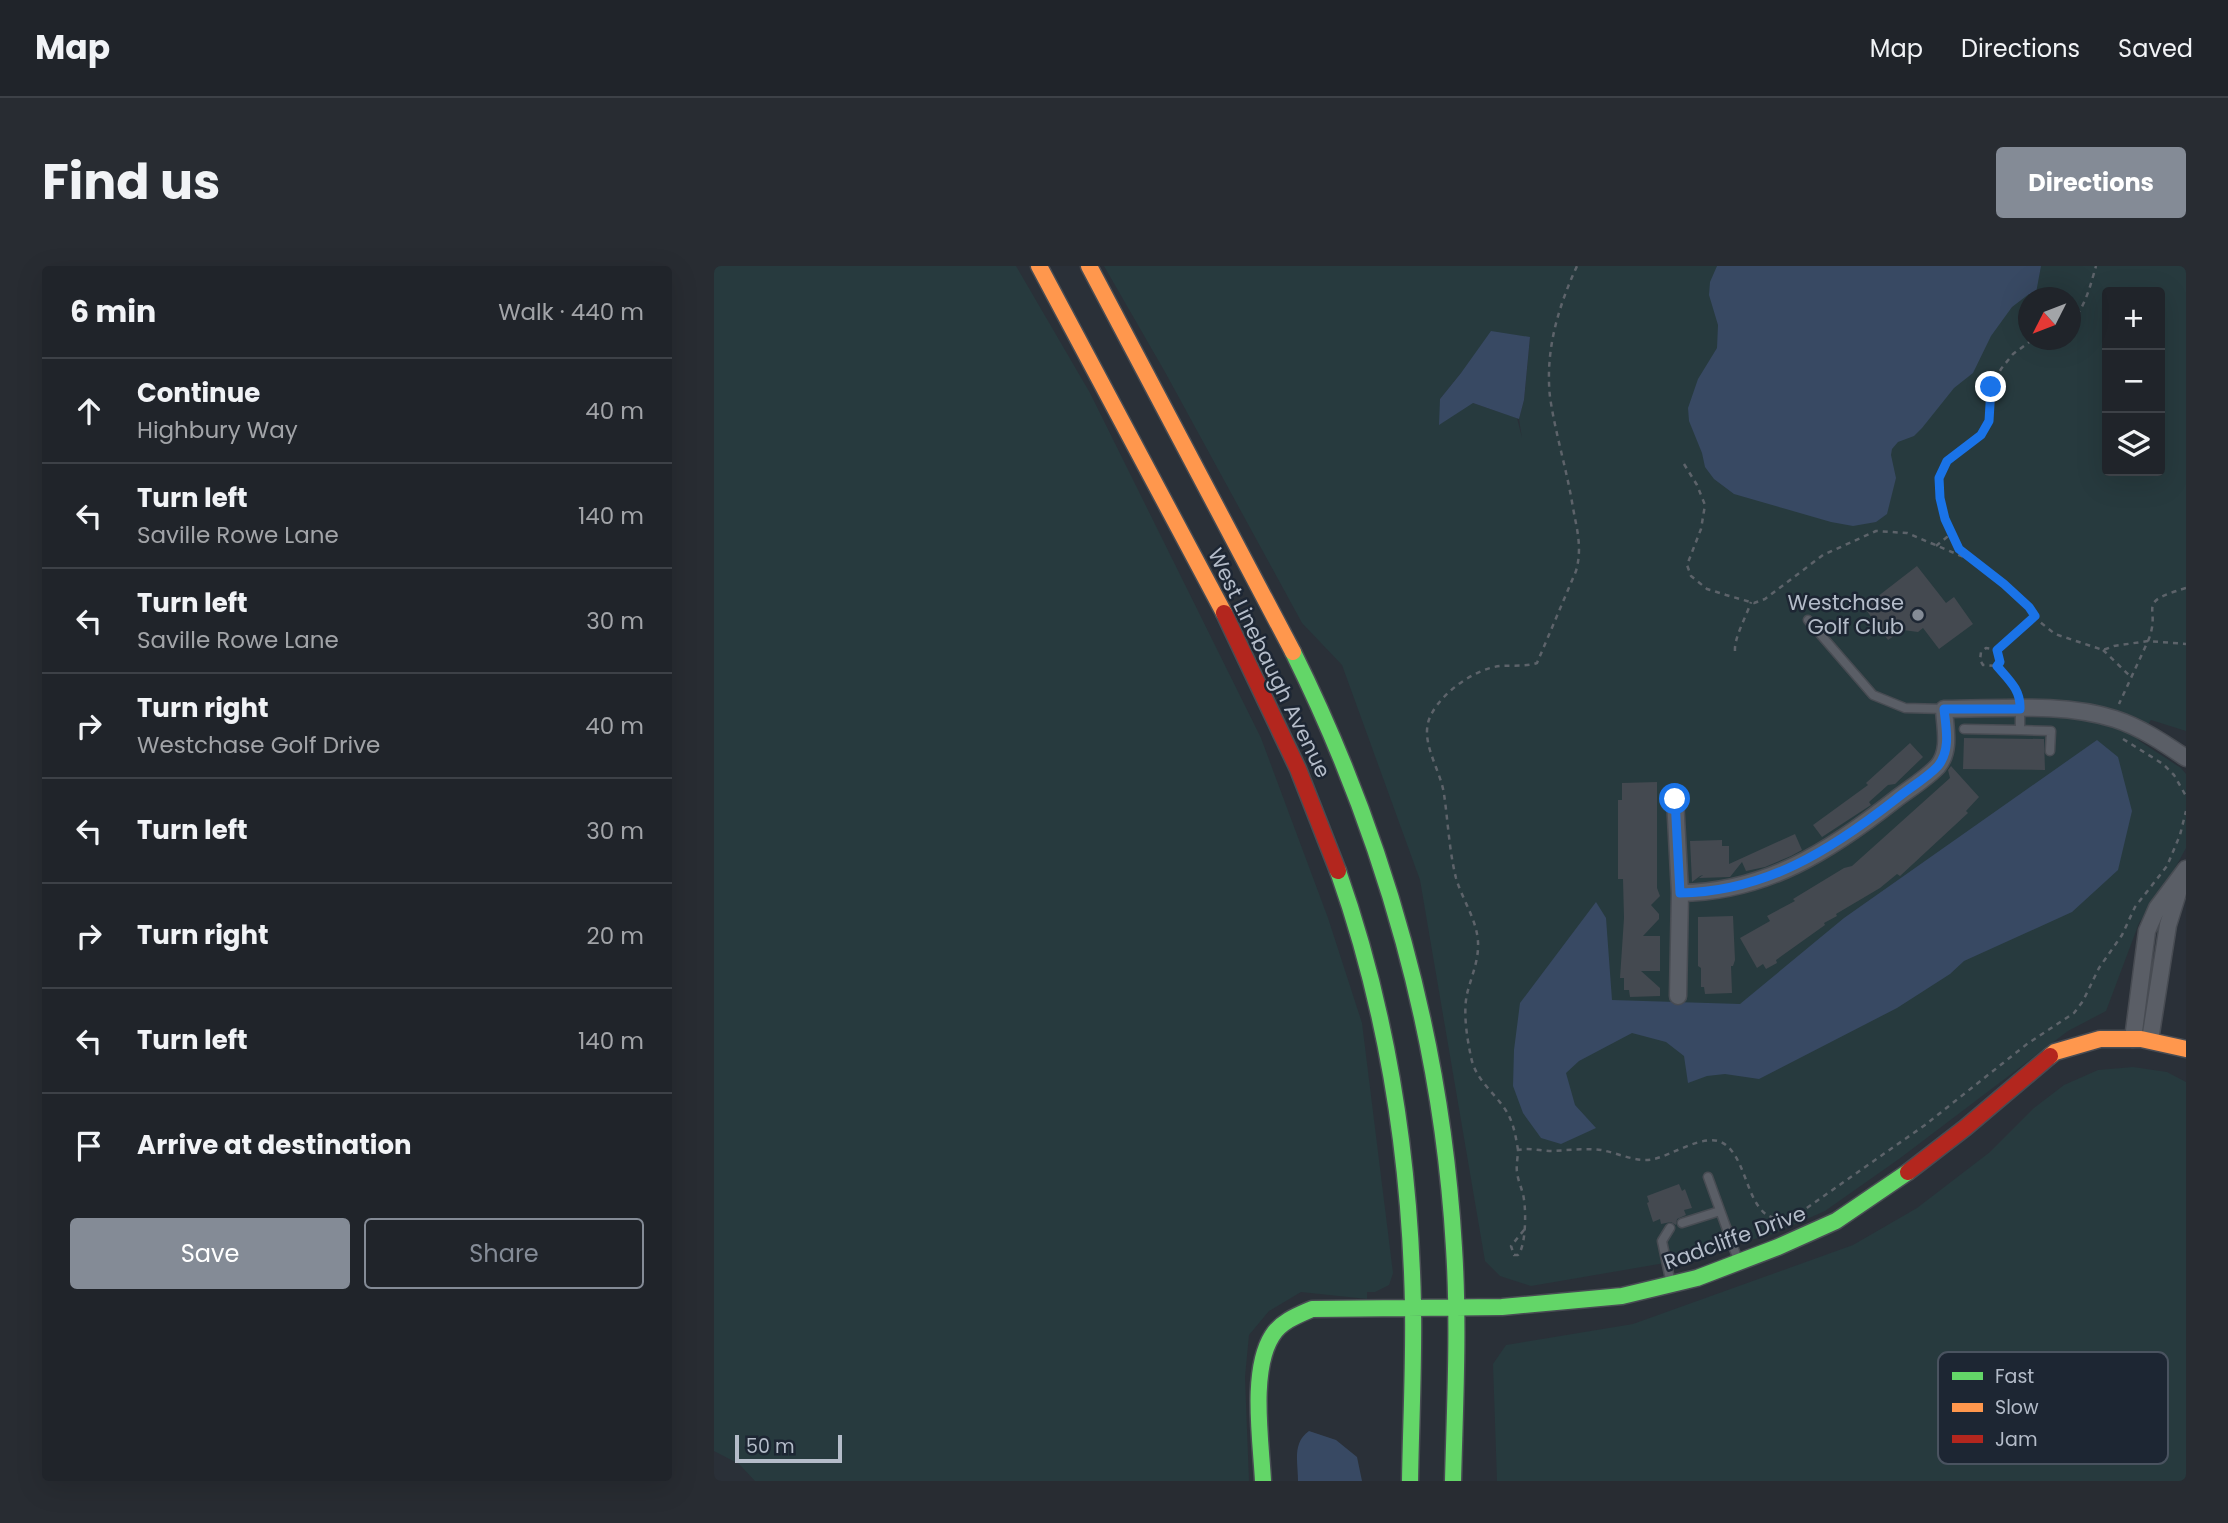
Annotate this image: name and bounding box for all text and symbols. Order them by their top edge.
text: Map [35,24,110,71]
text: Map [1870,32,1923,65]
text: Directions [1961,32,2080,65]
text: Saved [2118,32,2193,65]
button: Directions [1996,147,2186,218]
text: Find us [42,148,220,216]
north arrow [2018,287,2081,350]
map controls [2102,287,2165,476]
button: + [2102,287,2165,350]
text: 6 min [70,290,156,333]
text: Walk · 440 m [498,296,644,328]
button: − [2102,350,2165,413]
route end [1975,371,2006,402]
text: Continue [137,375,260,411]
icon: ahead [70,392,108,430]
text: 40 m [585,395,644,427]
button: layers [2102,413,2165,476]
text: Highbury Way [137,414,298,446]
text: Turn left [137,480,248,516]
icon: left [70,497,108,535]
text: 140 m [578,500,644,532]
text: Saville Rowe Lane [137,519,339,551]
street label: West Linebaugh Avenue [1201,543,1338,783]
text: Turn left [137,585,248,621]
place label: Westchase Golf Club [1788,588,1904,641]
icon: left [70,602,108,640]
text: 30 m [586,605,644,637]
marker: Westchase Golf Club [1910,607,1926,623]
text: Saville Rowe Lane [137,624,339,656]
text: Turn right [137,690,269,726]
icon: right [70,707,108,745]
text: 40 m [585,710,644,742]
text: Westchase Golf Drive [137,729,380,761]
route start [1659,783,1690,814]
icon: left [70,812,108,850]
text: Turn left [137,812,248,848]
text: 30 m [586,815,644,847]
icon: right [70,917,108,955]
text: Turn right [137,917,269,953]
text: 20 m [586,920,644,952]
icon: left [70,1022,108,1060]
text: Turn left [137,1022,248,1058]
text: 140 m [578,1025,644,1057]
icon: arrive [70,1127,108,1165]
text: Arrive at destination [137,1127,412,1163]
street label: Radcliffe Drive [1660,1198,1810,1277]
button: Save [70,1218,350,1289]
button: Share [364,1218,644,1289]
legend [1938,1352,2168,1464]
text: Fast [1995,1363,2034,1390]
text: Slow [1995,1394,2039,1421]
text: Jam [1995,1426,2037,1453]
scale bar [735,1432,842,1464]
text: 50 m [746,1433,795,1460]

